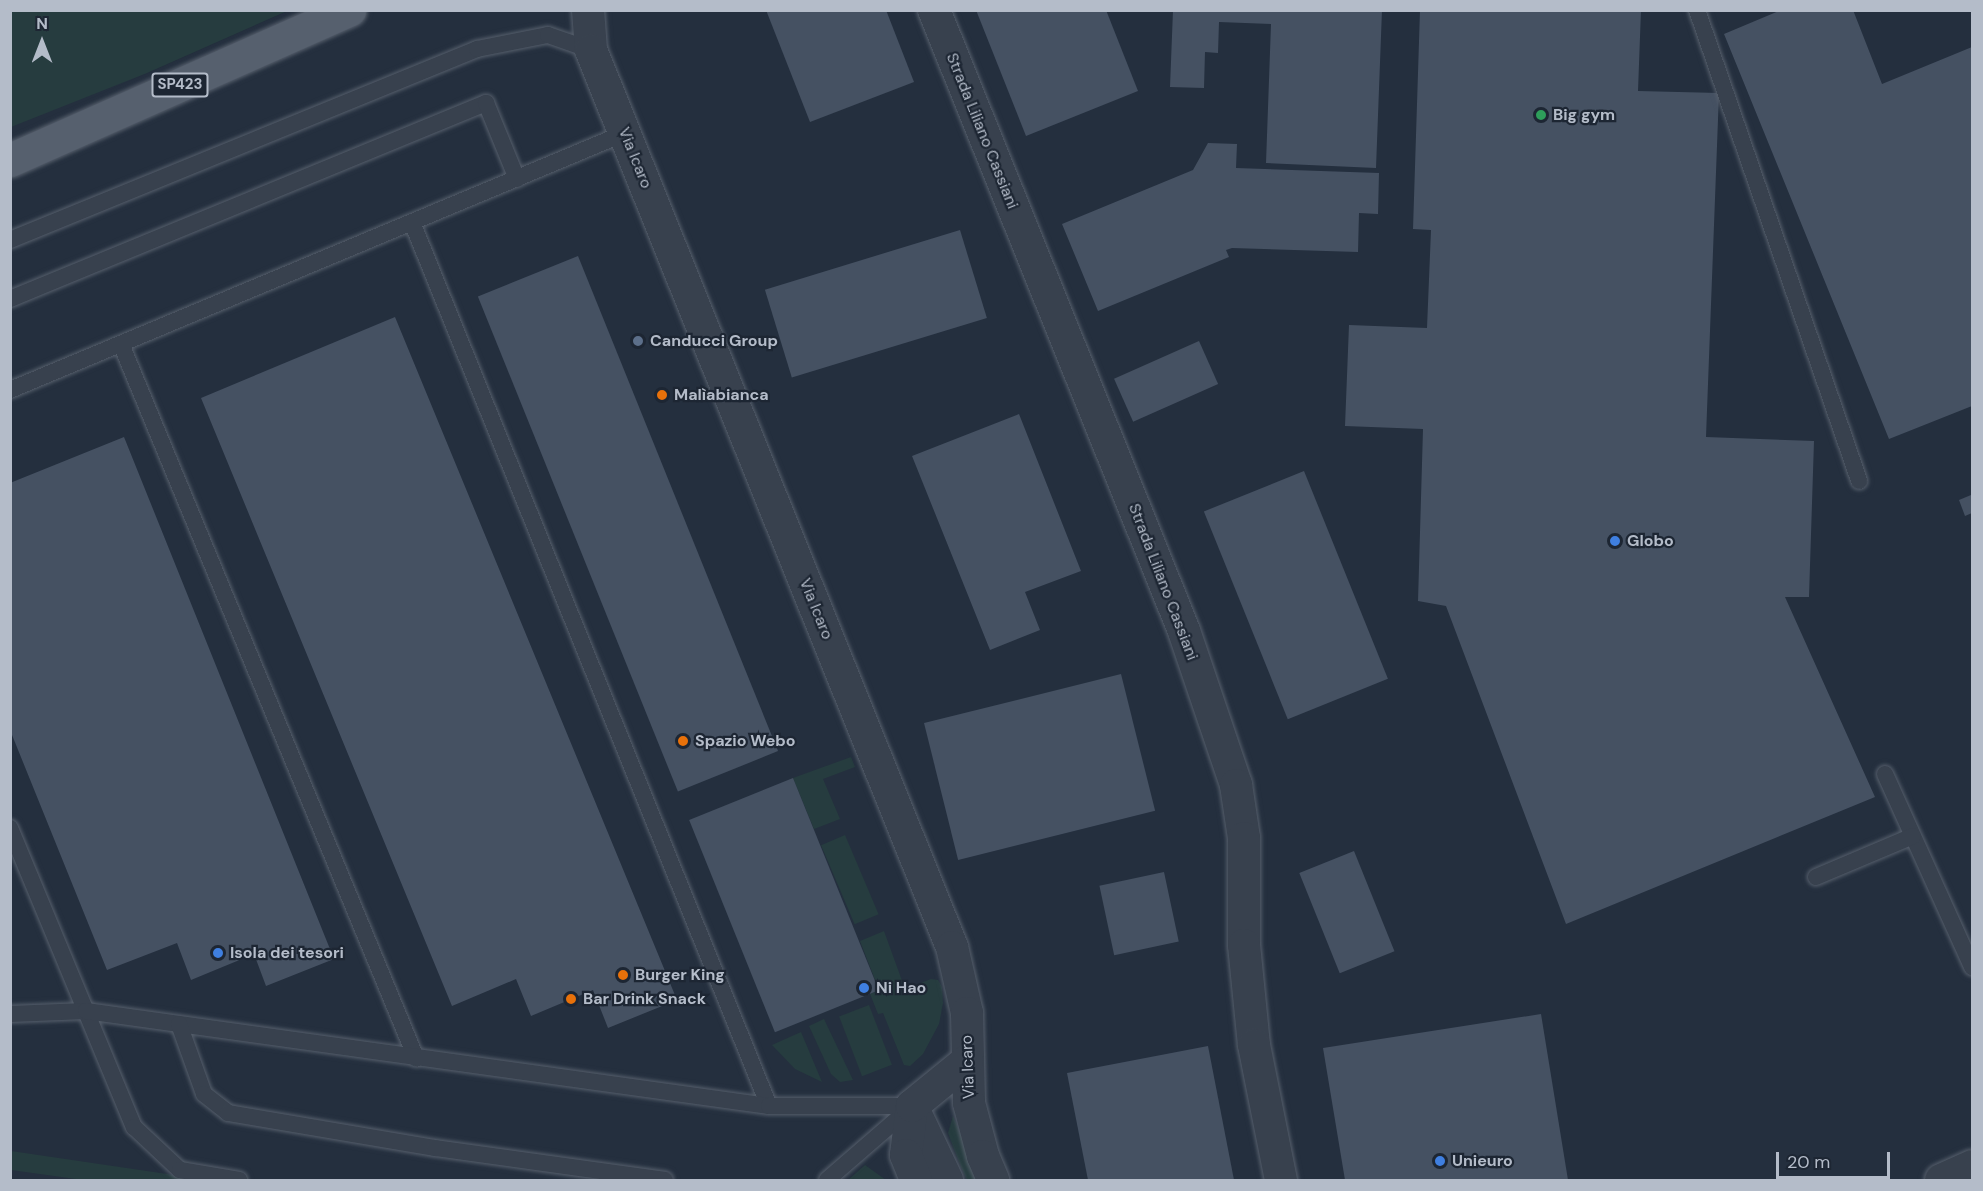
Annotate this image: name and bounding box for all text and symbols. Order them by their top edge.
north arrow [12,12,72,72]
text: N [36,13,48,34]
street label: Strada Liliano Cassiani [942,50,1022,212]
road number: SP423 [150,73,210,97]
place label: Big gym [1553,105,1615,125]
marker: Big gym [1534,108,1548,122]
street label: Via Icaro [614,125,656,191]
place label: Canducci Group [650,331,778,351]
marker: Canducci Group [631,334,645,348]
place label: Malìabianca [674,385,769,405]
marker: Malìabianca [655,388,669,402]
street label: Strada Liliano Cassiani [1124,501,1202,663]
place label: Globo [1627,531,1674,551]
marker: Globo [1608,534,1622,548]
street label: Via Icaro [795,576,837,642]
place label: Spazio Webo [695,731,796,751]
marker: Spazio Webo [676,734,690,748]
place label: Isola dei tesori [230,943,344,963]
marker: Isola dei tesori [211,946,225,960]
place label: Burger King [635,965,725,985]
marker: Burger King [616,968,630,982]
place label: Ni Hao [876,978,926,998]
marker: Ni Hao [857,981,871,995]
place label: Bar Drink Snack [583,989,706,1009]
marker: Bar Drink Snack [564,992,578,1006]
street label: Via Icaro [957,1035,979,1099]
scale bar [1779,1140,1893,1178]
text: 20 m [1787,1150,1830,1174]
place label: Unieuro [1452,1151,1513,1171]
marker: Unieuro [1433,1154,1447,1168]

